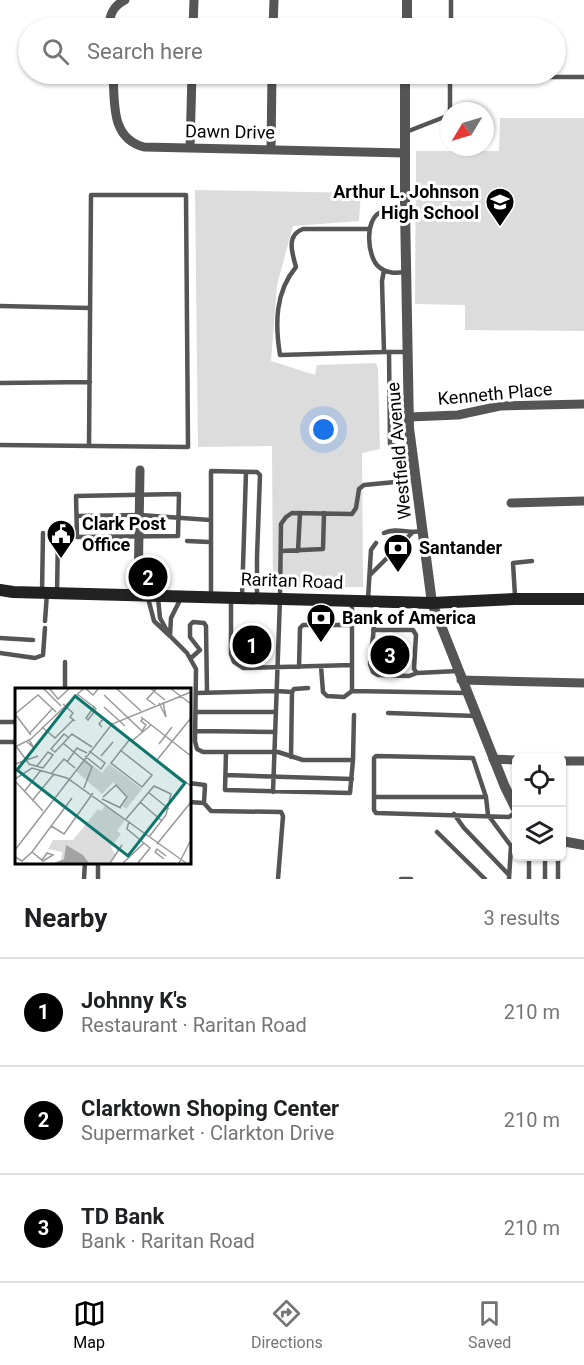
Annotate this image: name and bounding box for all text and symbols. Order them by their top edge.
search box [18,18,566,84]
icon: search [39,35,72,68]
text: Search here [87,39,203,64]
north arrow [440,102,494,156]
street label: Dawn Drive [185,120,275,143]
place label: Arthur L. Johnson High School [333,181,479,223]
school or university icon: Arthur L. Johnson High School [484,186,516,228]
street label: Kenneth Place [437,378,553,409]
street label: Westfield Avenue [382,381,415,521]
your location [309,415,338,444]
place label: Clark Post Office [82,513,166,555]
public building icon: Clark Post Office [45,518,77,560]
bank icon: Santander [382,532,414,574]
place label: Santander [419,537,502,558]
pin: 2 [128,554,168,600]
street label: Raritan Road [240,568,344,593]
bank icon: Bank of America [305,602,337,644]
place label: Bank of America [342,607,476,628]
pin: 1 [232,622,272,668]
pin: 3 [370,632,410,678]
inset map [15,688,190,864]
map controls [512,753,566,861]
button: locate [512,753,566,807]
button: layers [512,807,566,861]
text: Nearby [24,903,107,933]
text: 3 results [484,906,560,930]
text: Johnny K's [81,988,187,1013]
text: 1 [38,1000,49,1024]
text: 210 m [504,1000,560,1024]
text: Restaurant · Raritan Road [81,1013,307,1037]
text: Clarktown Shoping Center [81,1096,339,1121]
text: 2 [38,1108,49,1132]
text: 210 m [504,1108,560,1132]
text: Supermarket · Clarkton Drive [81,1121,334,1145]
text: TD Bank [81,1204,164,1229]
text: 3 [38,1216,49,1240]
text: 210 m [504,1216,560,1240]
text: Bank · Raritan Road [81,1229,255,1253]
tab: Map [73,1297,106,1352]
tab: Directions [251,1297,323,1352]
tab: Saved [468,1297,511,1352]

